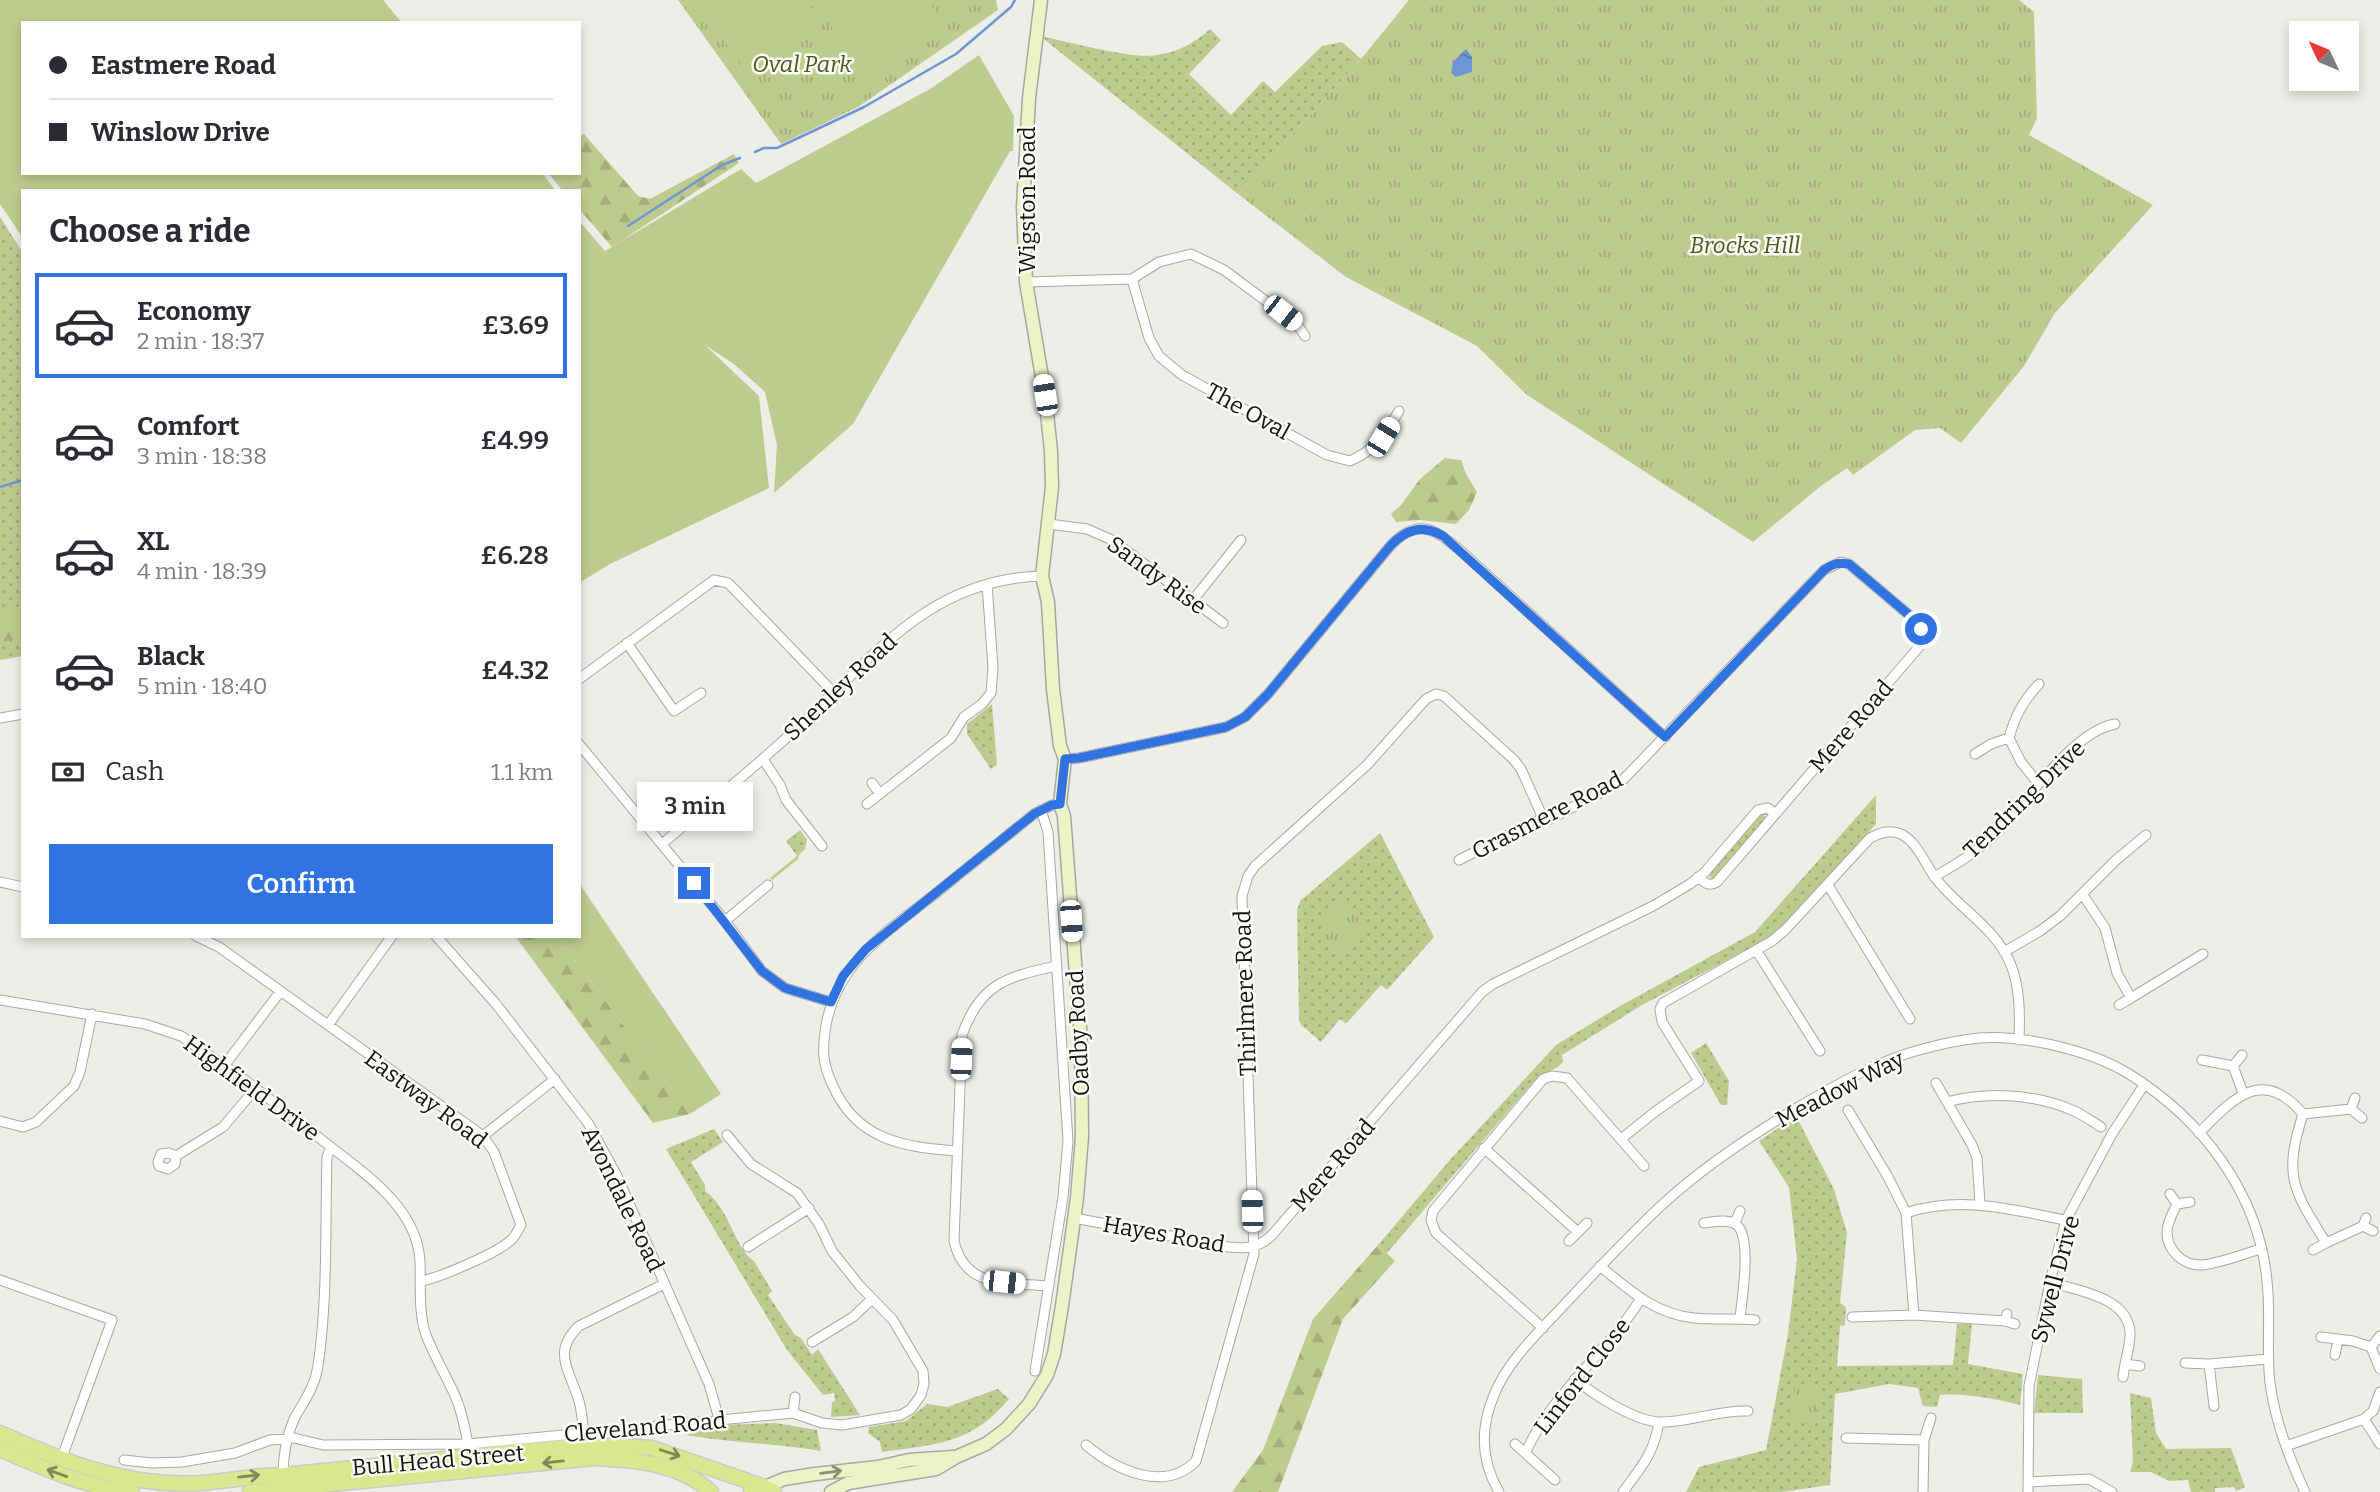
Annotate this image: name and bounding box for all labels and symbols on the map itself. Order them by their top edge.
north arrow [2289,21,2359,91]
park label: Oval Park [752,50,852,78]
street label: Wigston Road [1013,126,1041,274]
park label: Brocks Hill [1690,231,1800,259]
car [1260,292,1307,334]
car [1032,373,1059,417]
street label: The Oval [1201,376,1295,446]
car [1364,414,1403,460]
street label: Sandy Rise [1102,530,1212,620]
route start [1905,613,1937,645]
street label: Shenley Road [777,627,903,747]
street label: Mere Road [1803,674,1899,778]
street label: Tendring Drive [1957,734,2091,864]
street label: Grasmere Road [1467,765,1627,865]
callout: 3 min [636,782,752,830]
route end [678,867,710,899]
car [1060,899,1083,943]
street label: Thirlmere Road [1228,909,1262,1077]
street label: Oadby Road [1061,969,1095,1097]
street label: Highfield Drive [179,1029,325,1147]
car [950,1037,973,1081]
street label: Eastway Road [359,1044,493,1154]
street label: Meadow Way [1771,1044,1910,1133]
street label: Mere Road [1285,1113,1381,1217]
street label: Avondale Road [576,1122,670,1277]
car [1241,1190,1264,1232]
street label: Hayes Road [1101,1209,1228,1259]
street label: Sywell Drive [2025,1212,2085,1346]
car [983,1269,1026,1295]
street label: Linford Close [1528,1312,1636,1440]
street label: Cleveland Road [563,1406,728,1448]
street label: Bull Head Street [351,1439,525,1481]
one-way arrow [659,1448,681,1461]
one-way arrow [542,1456,565,1469]
one-way arrow [819,1465,842,1478]
one-way arrow [47,1466,69,1478]
one-way arrow [237,1470,260,1483]

